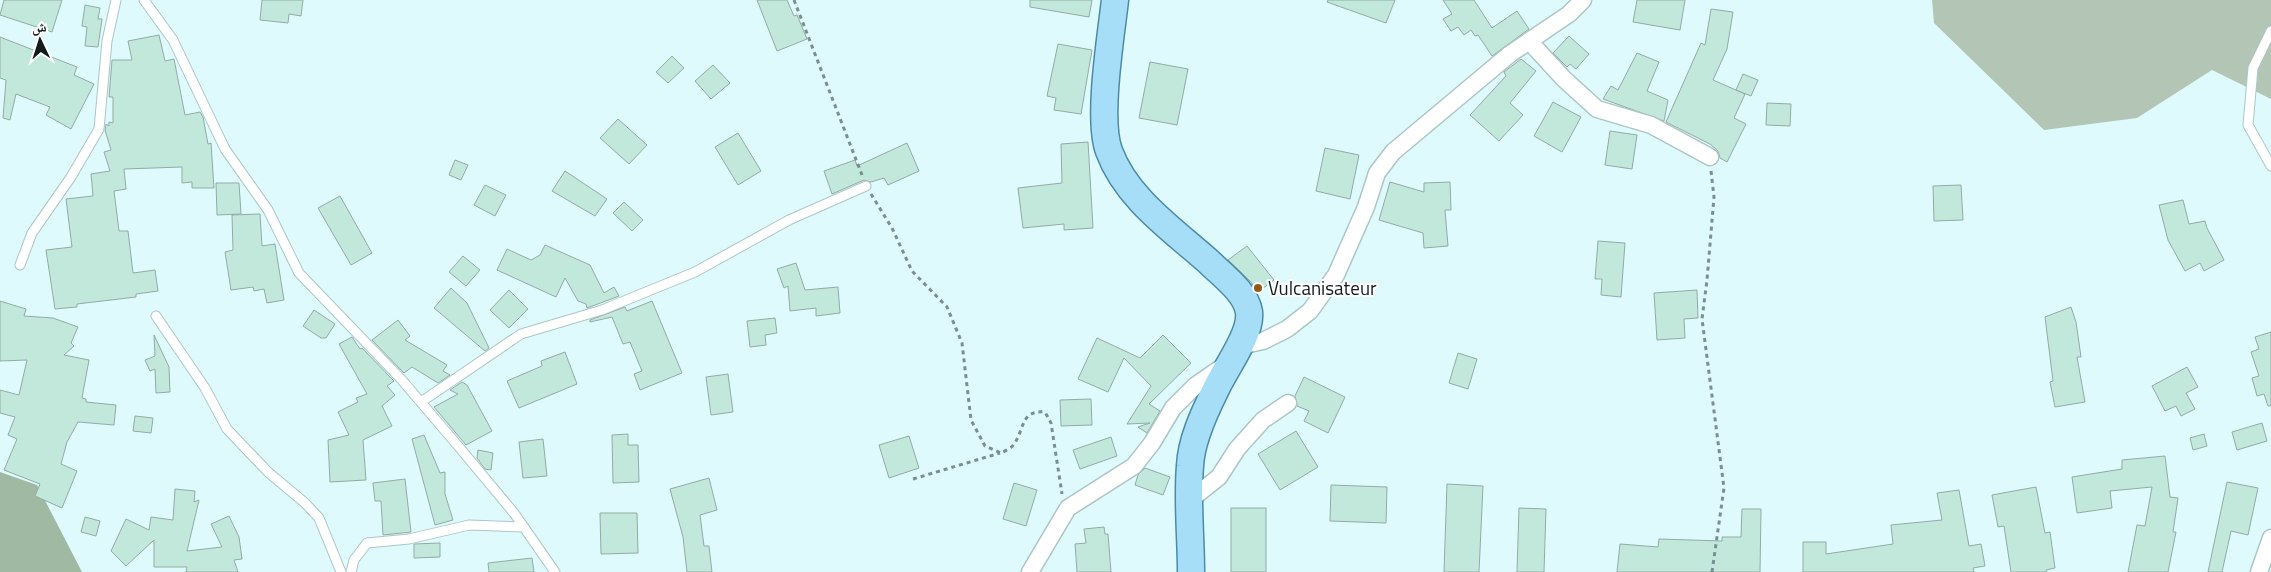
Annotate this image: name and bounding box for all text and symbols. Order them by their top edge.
north arrow [15,15,65,65]
text: ش [31,16,47,38]
place label: Vulcanisateur [1268,273,1377,302]
marker: Vulcanisateur [1252,282,1264,294]

